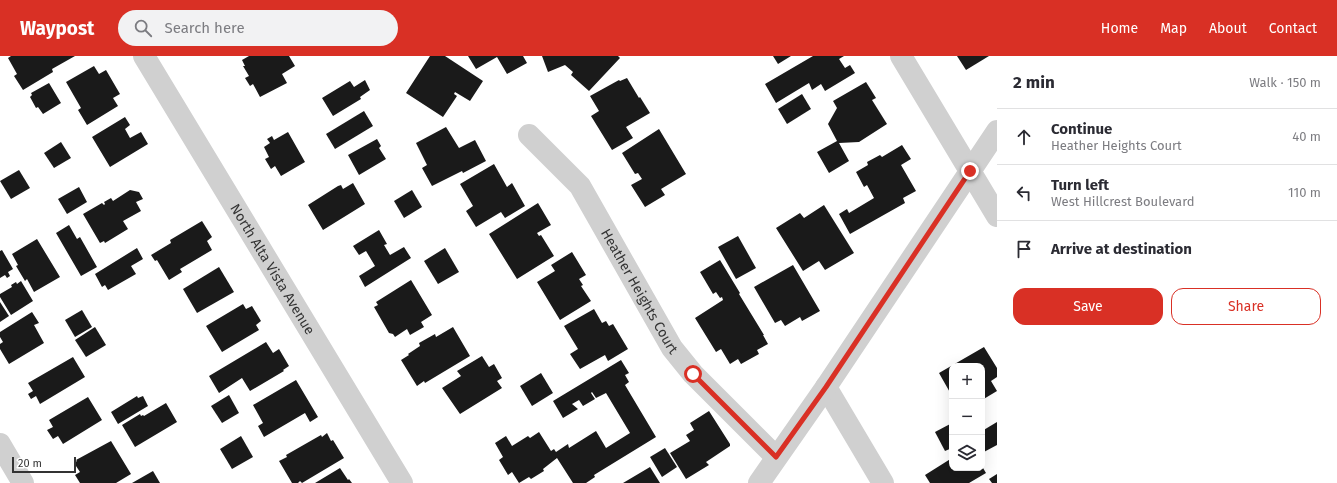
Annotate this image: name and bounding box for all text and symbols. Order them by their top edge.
search box [118,10,398,46]
text: Waypost [20,17,94,40]
icon: search [132,17,154,39]
text: Search here [164,19,245,37]
text: Home [1101,20,1138,37]
text: Map [1160,20,1187,37]
text: About [1209,20,1247,37]
text: Contact [1269,20,1317,37]
text: 2 min [1013,72,1055,93]
text: Walk · 150 m [1249,75,1321,90]
text: Continue [1051,120,1112,138]
icon: ahead [1013,126,1035,148]
text: 40 m [1292,129,1321,144]
text: Heather Heights Court [1051,138,1182,153]
route end [961,162,979,180]
text: Turn left [1051,176,1109,194]
icon: left [1013,182,1035,204]
text: 110 m [1288,185,1321,200]
text: West Hillcrest Boulevard [1051,194,1195,209]
street label: North Alta Vista Avenue [226,201,318,338]
street label: Heather Heights Court [597,226,682,358]
icon: arrive [1013,238,1035,260]
text: Arrive at destination [1051,240,1192,258]
button: Save [1013,288,1163,325]
button: Share [1171,288,1321,325]
map controls [949,363,985,471]
button: + [949,363,985,399]
route start [684,365,702,383]
button: − [949,399,985,435]
button: layers [949,435,985,471]
scale bar [12,455,76,474]
text: 20 m [18,457,42,470]

